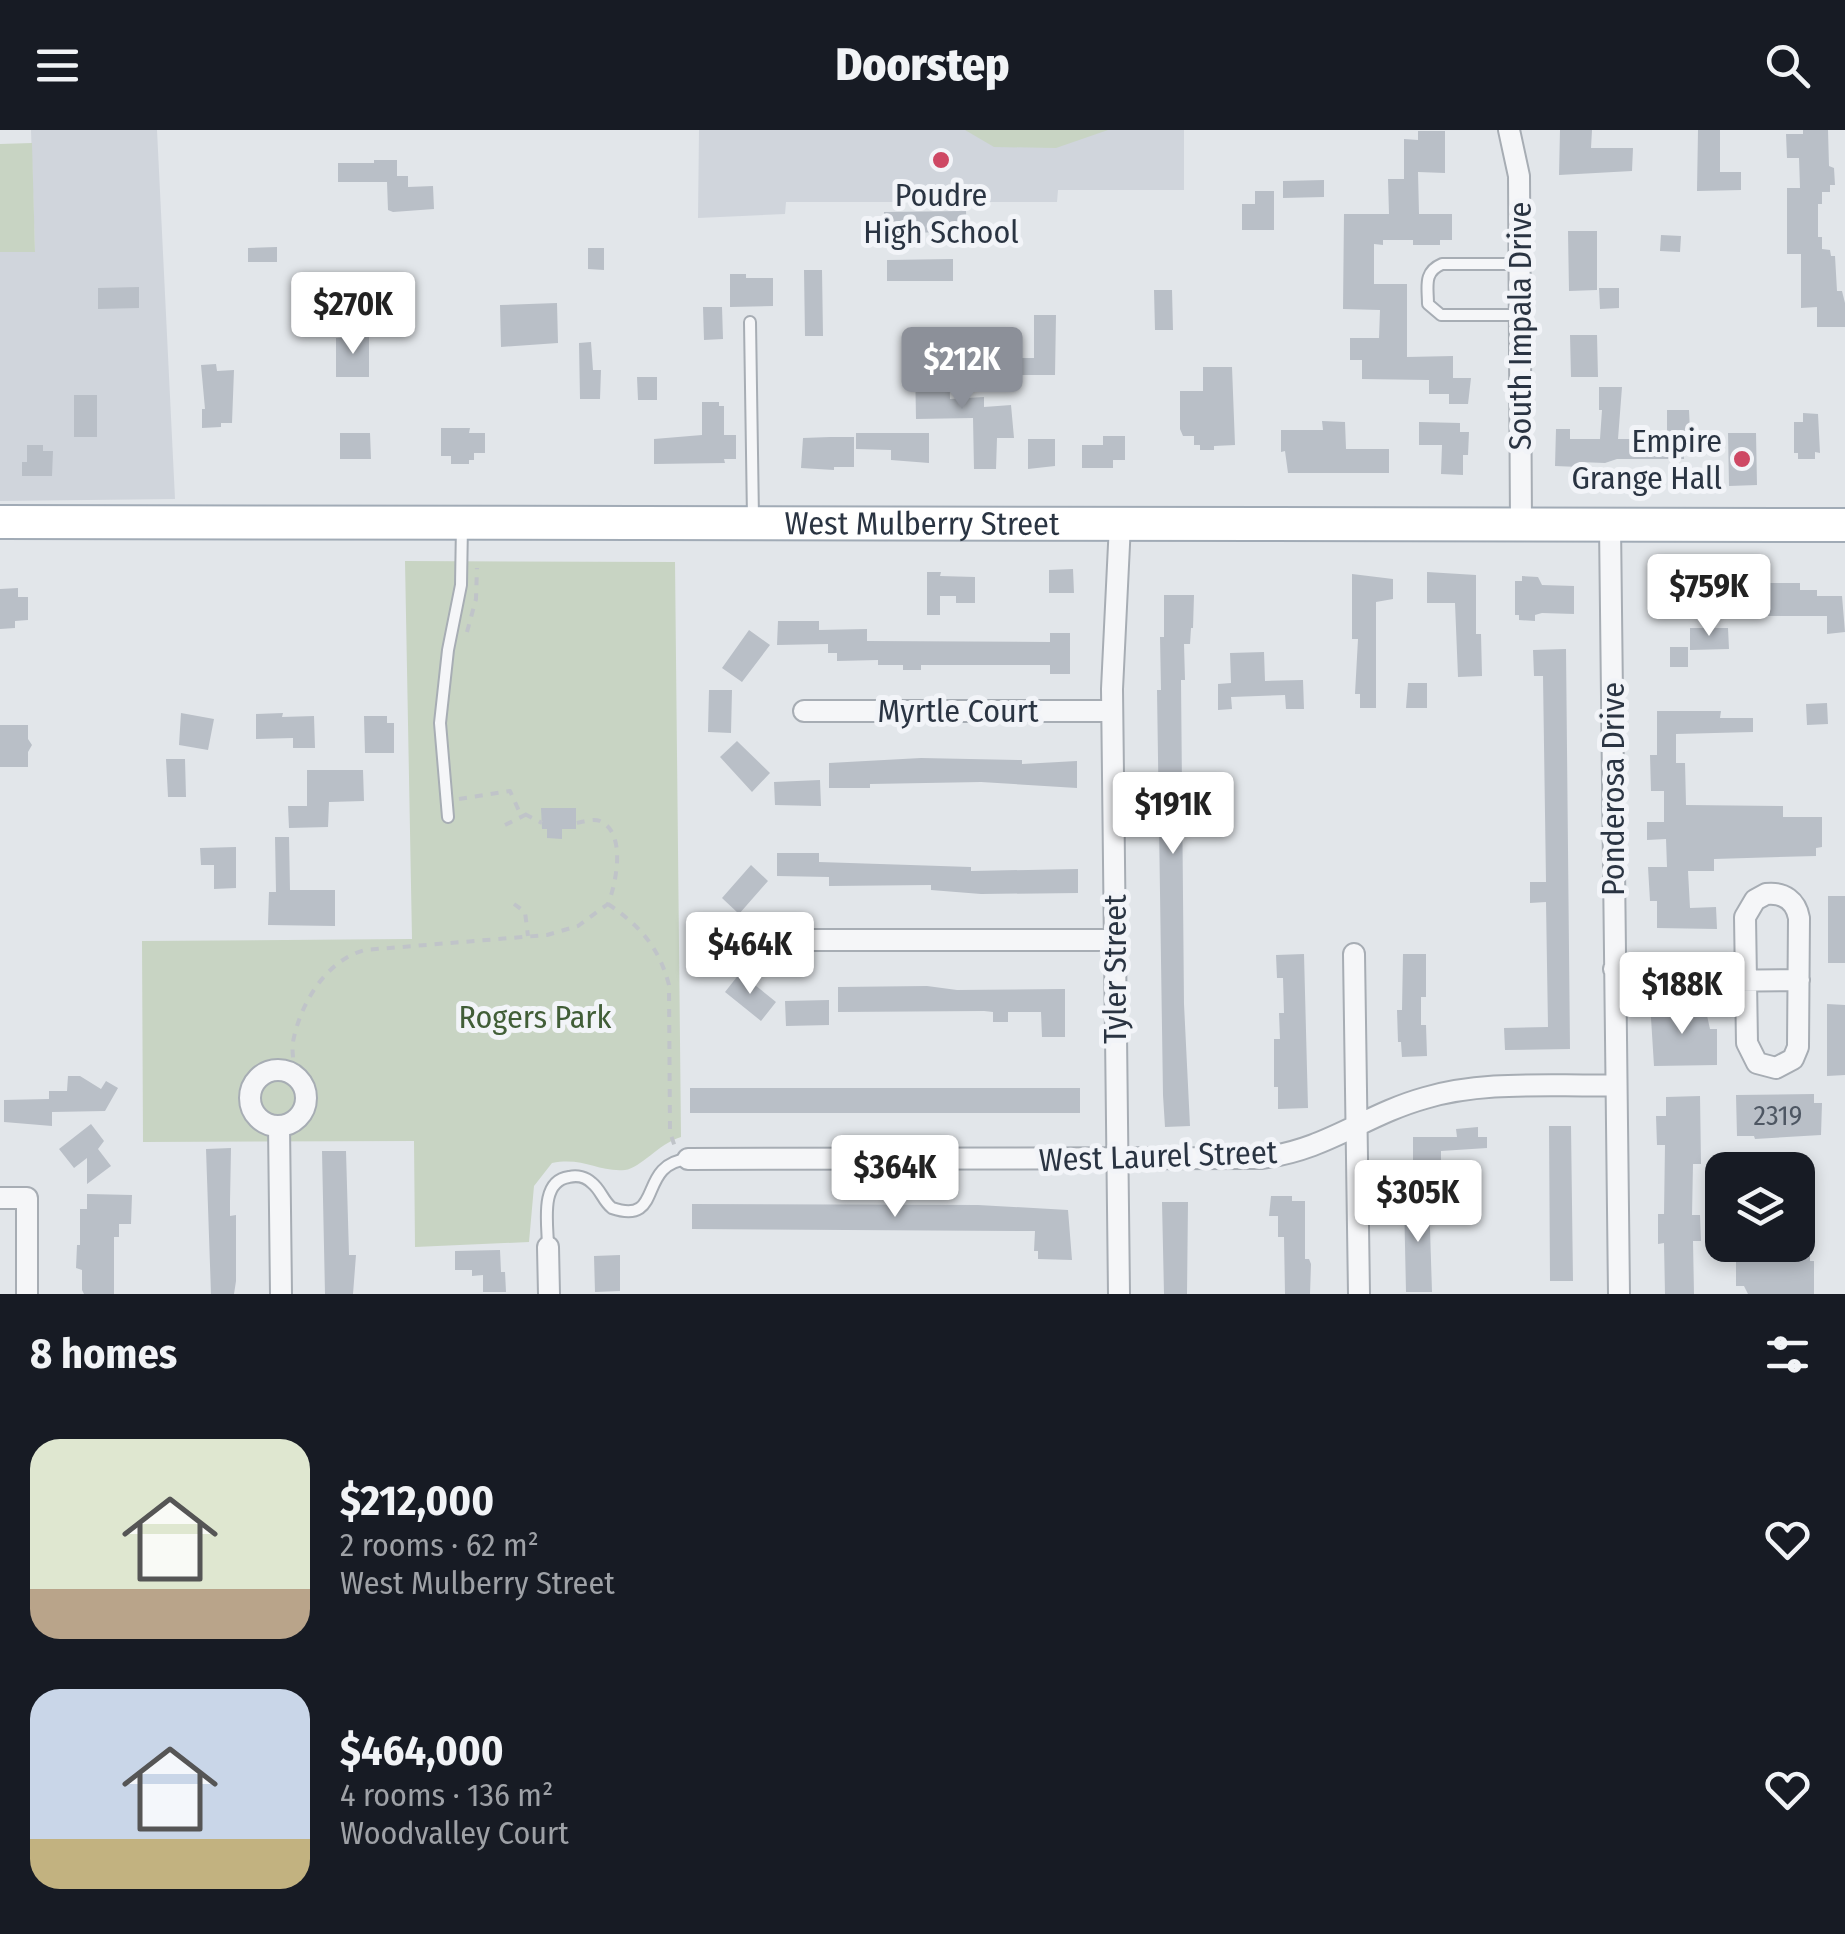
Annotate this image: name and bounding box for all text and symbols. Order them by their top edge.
icon: menu [30,38,85,93]
text: Doorstep [835,38,1010,92]
icon: search [1760,38,1815,93]
marker: Poudre High School [930,149,952,171]
place label: Poudre High School [863,176,1019,251]
street label: South Impala Drive [1501,202,1539,450]
pin: $270K [283,272,423,357]
text: $270K [313,285,393,323]
pin: $212K [892,327,1032,412]
text: $212K [924,340,1000,378]
place label: Empire Grange Hall [1571,422,1722,497]
marker: Empire Grange Hall [1731,448,1753,470]
street label: West Mulberry Street [785,504,1060,543]
pin: $759K [1639,554,1779,639]
text: $759K [1669,567,1749,605]
street label: Ponderosa Drive [1594,682,1632,896]
street label: Myrtle Court [878,692,1039,730]
pin: $191K [1103,772,1243,857]
text: $191K [1135,785,1211,823]
street label: Tyler Street [1096,894,1134,1044]
pin: $464K [680,912,820,997]
text: $464K [708,925,792,963]
pin: $188K [1612,952,1752,1037]
text: $188K [1642,965,1722,1003]
park label: Rogers Park [459,998,612,1036]
house number: 2319 [1754,1099,1802,1132]
street label: West Laurel Street [1038,1133,1278,1179]
pin: $364K [825,1135,965,1220]
text: $364K [854,1148,936,1186]
map controls [1705,1152,1815,1262]
button: layers [1705,1152,1815,1262]
pin: $305K [1348,1160,1488,1245]
text: $305K [1377,1173,1459,1211]
icon: filters [1760,1327,1815,1382]
text: 8 homes [30,1329,177,1379]
text: $212,000 [340,1476,494,1526]
icon: home [110,1479,230,1599]
icon: heart [1760,1512,1815,1567]
text: 2 rooms · 62 m² [340,1526,539,1564]
text: West Mulberry Street [340,1564,615,1602]
text: $464,000 [340,1726,504,1776]
icon: home [110,1729,230,1849]
icon: heart [1760,1762,1815,1817]
text: 4 rooms · 136 m² [340,1776,553,1814]
text: Woodvalley Court [340,1814,569,1852]

